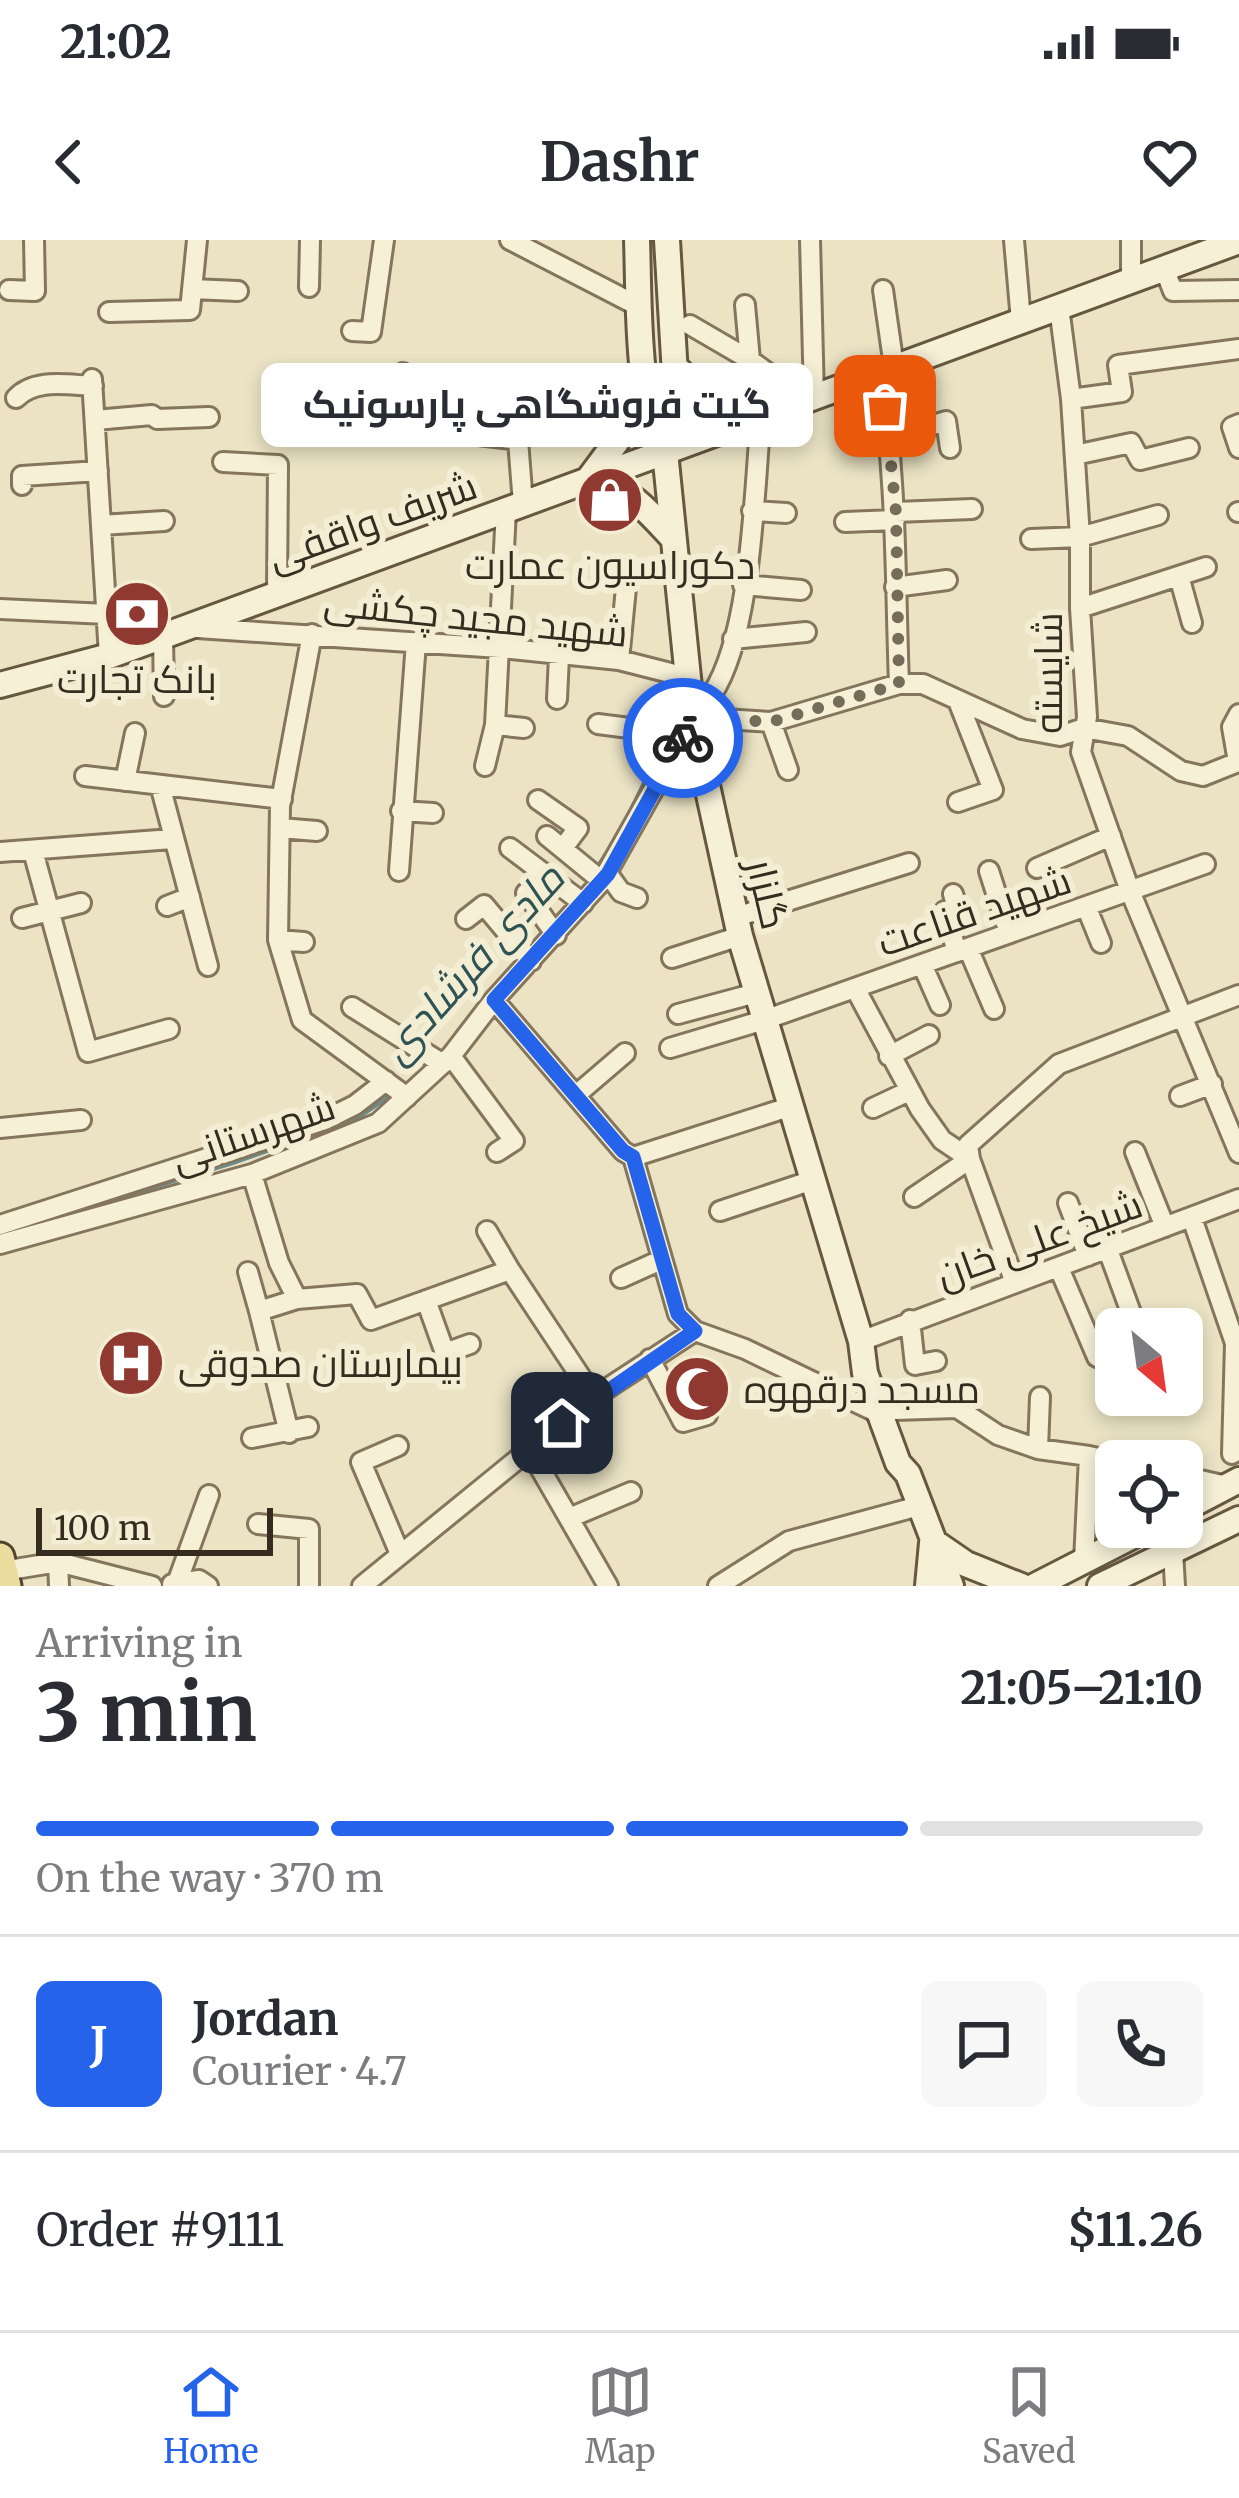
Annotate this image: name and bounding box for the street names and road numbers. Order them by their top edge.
street label: شریف واقفی [261,461,483,582]
street label: شهید مجید چکشی [322,577,630,659]
street label: شایسته [1024,612,1073,734]
street label: گلزار [735,852,799,934]
street label: شهید قناعت [871,856,1077,967]
street label: شهرستانی [165,1082,341,1183]
street label: شیخ علی خان [930,1180,1149,1301]

